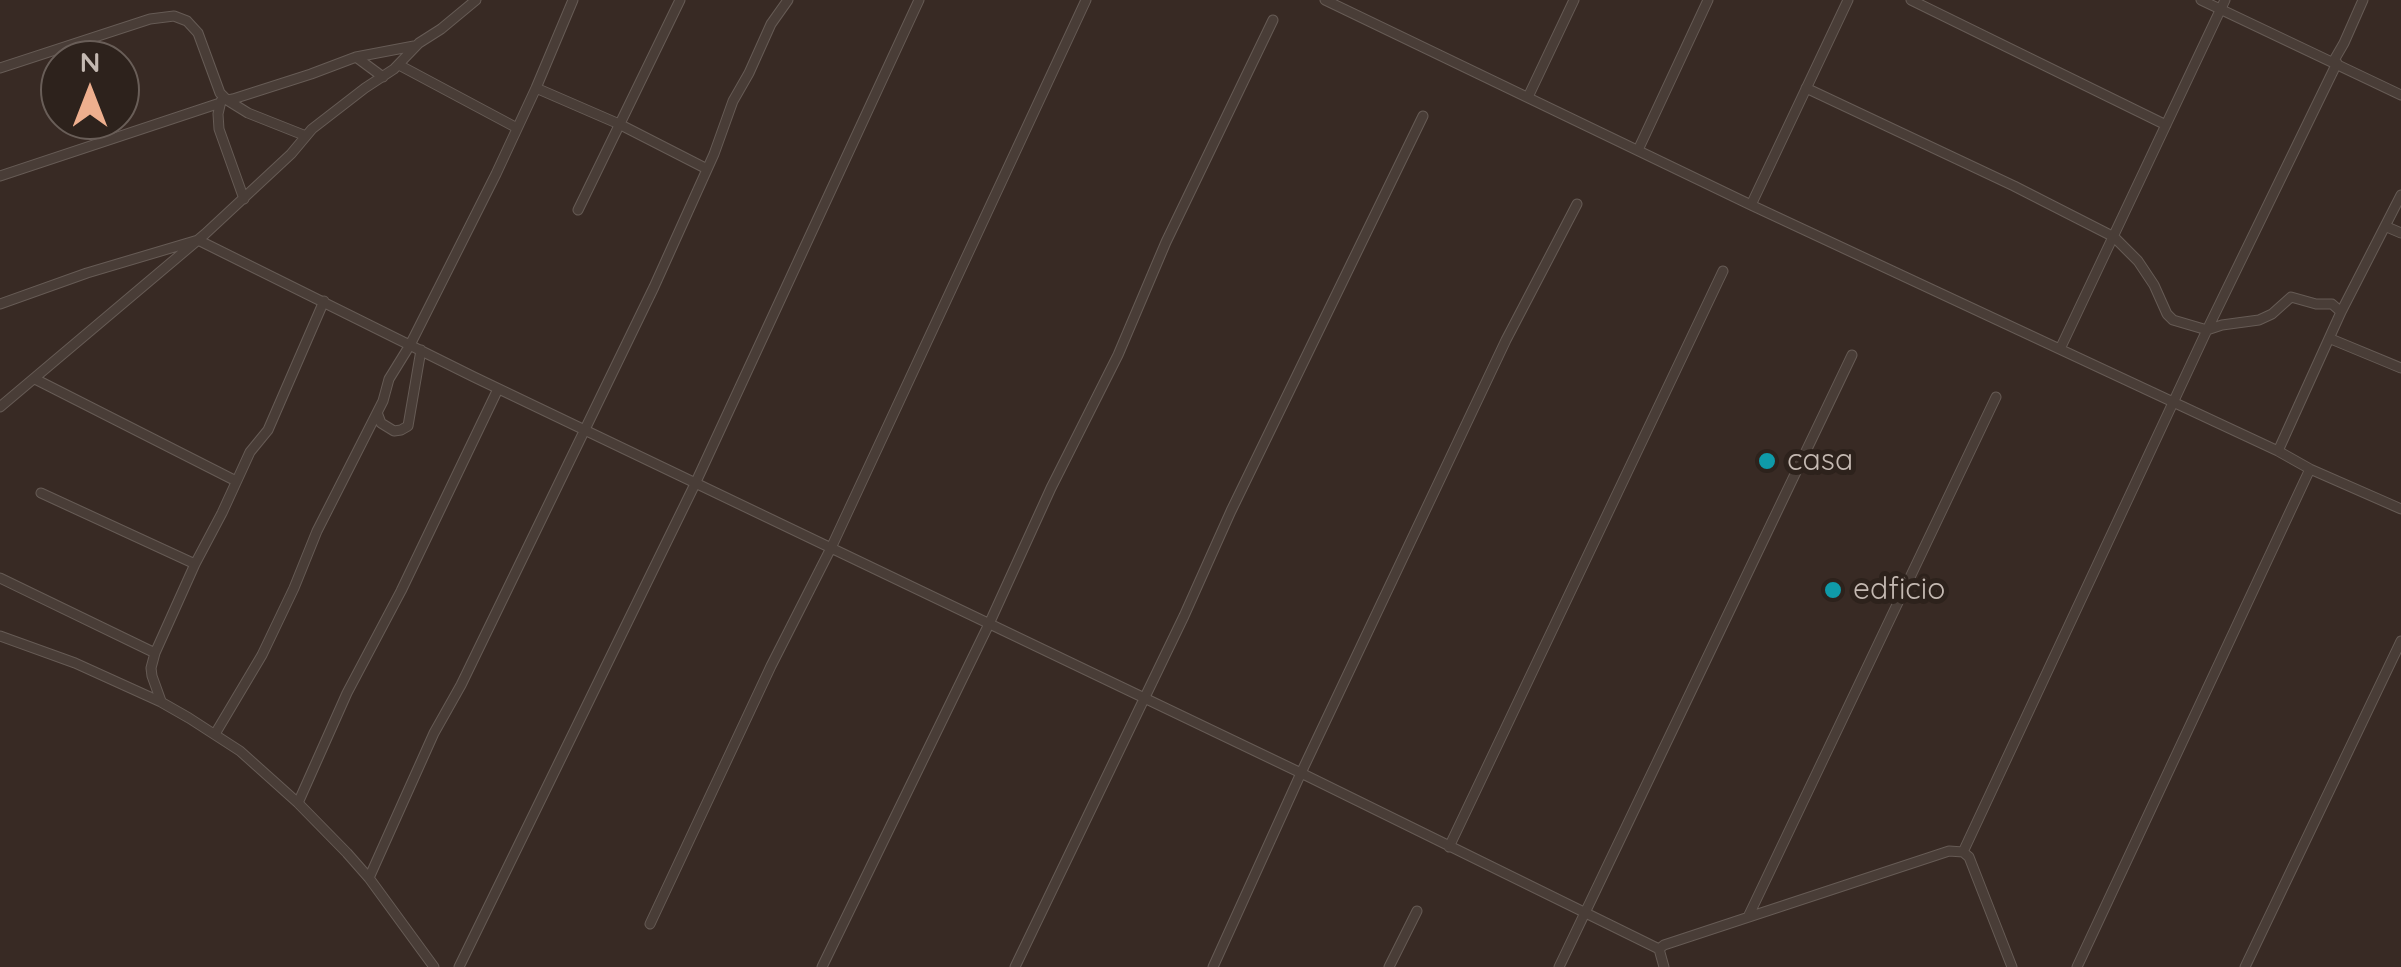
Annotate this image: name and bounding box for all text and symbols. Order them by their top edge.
north arrow [40,40,140,140]
text: N [80,44,100,79]
place label: casa [1787,443,1853,479]
marker: casa [1756,450,1778,472]
place label: edficio [1853,572,1945,608]
marker: edficio [1822,579,1844,601]

